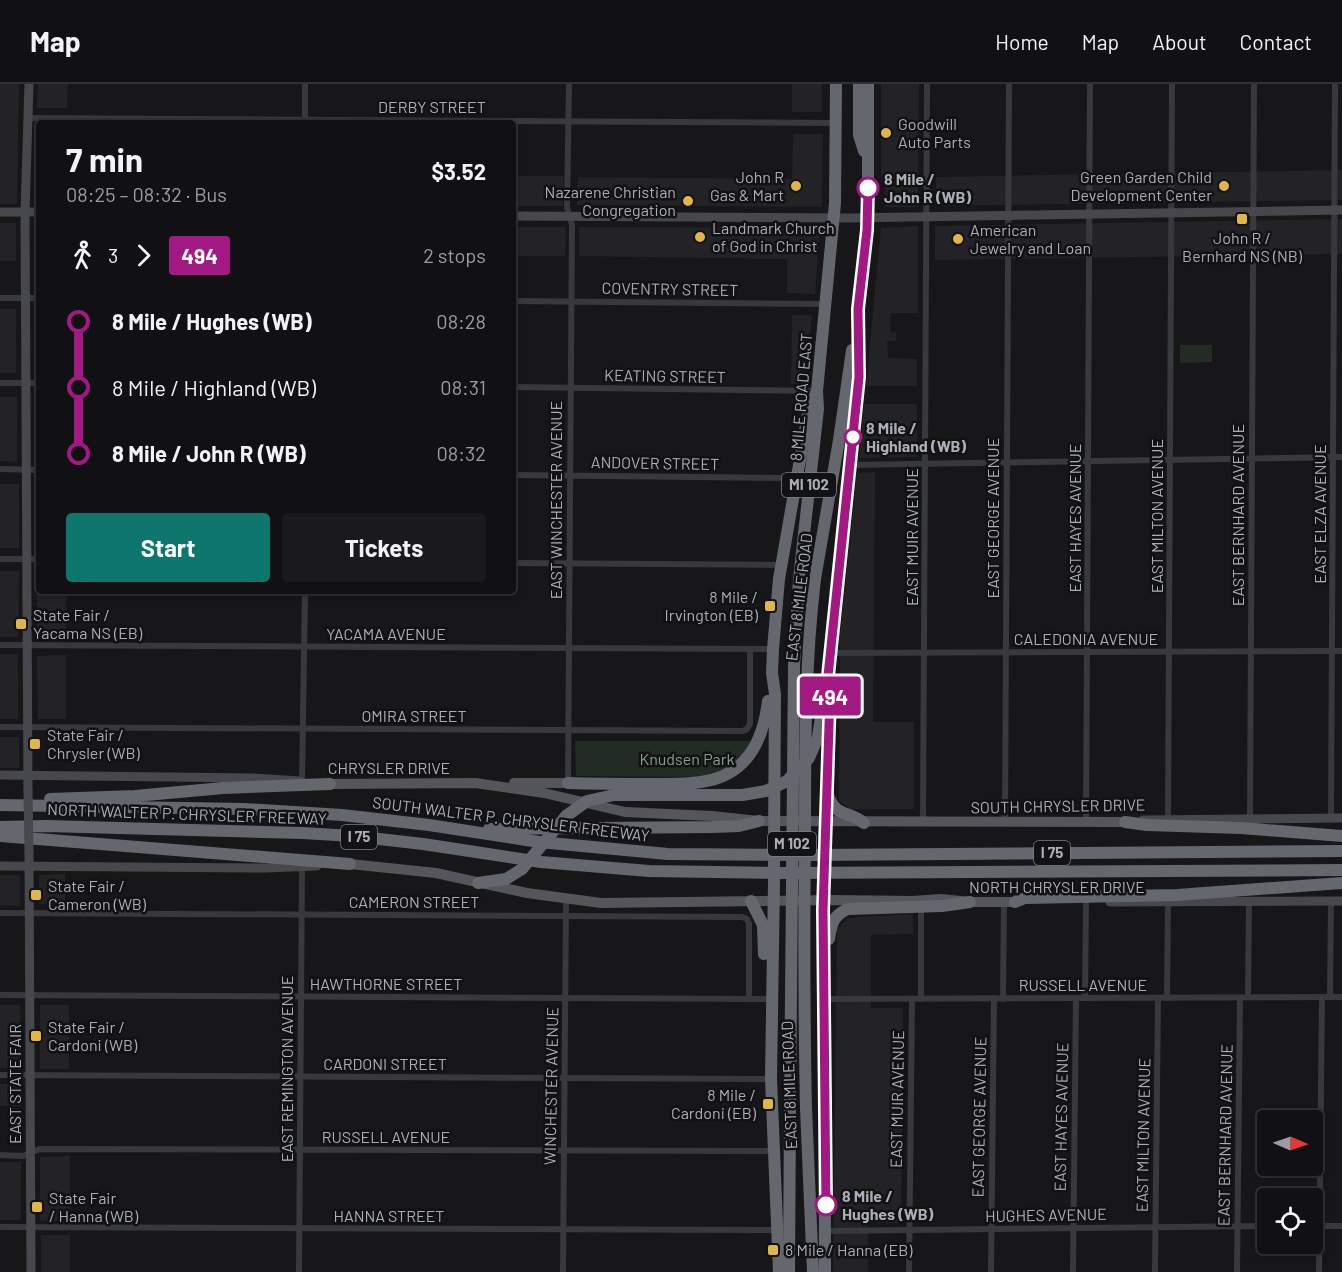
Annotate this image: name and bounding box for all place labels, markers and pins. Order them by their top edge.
place label: Goodwill Auto Parts [898,114,971,151]
marker: Goodwill Auto Parts [879,126,893,140]
place label: John R Gas & Mart [710,167,784,204]
place label: Green Garden Child Development Center [1071,167,1212,204]
place label: 8 Mile / John R (WB) [884,169,971,206]
marker: 8 Mile / John R (WB) [857,177,879,199]
marker: John R Gas & Mart [789,179,803,193]
marker: Green Garden Child Development Center [1217,179,1231,193]
place label: Nazarene Christian Congregation [545,182,676,219]
marker: Nazarene Christian Congregation [681,194,695,208]
marker: John R / Bernhard NS (NB) [1235,212,1249,226]
place label: Landmark Church of God in Christ [712,218,835,255]
place label: American Jewelry and Loan [970,220,1091,257]
place label: John R / Bernhard NS (NB) [1182,228,1303,265]
marker: Landmark Church of God in Christ [693,230,707,244]
marker: American Jewelry and Loan [951,232,965,246]
place label: 8 Mile / Highland (WB) [866,418,966,455]
marker: 8 Mile / Highland (WB) [844,428,862,446]
place label: 8 Mile / Irvington (EB) [665,587,759,624]
marker: 8 Mile / Irvington (EB) [763,599,777,613]
place label: State Fair / Yacama NS (EB) [33,605,143,642]
marker: State Fair / Yacama NS (EB) [14,617,28,631]
place label: State Fair / Chrysler (WB) [47,725,140,762]
marker: State Fair / Chrysler (WB) [28,737,42,751]
place label: State Fair / Cameron (WB) [48,876,147,913]
marker: State Fair / Cameron (WB) [29,888,43,902]
place label: State Fair / Cardoni (WB) [48,1017,138,1054]
marker: State Fair / Cardoni (WB) [29,1029,43,1043]
place label: 8 Mile / Cardoni (EB) [671,1085,757,1122]
marker: 8 Mile / Cardoni (EB) [761,1097,775,1111]
place label: 8 Mile / Hughes (WB) [842,1186,934,1223]
place label: State Fair / Hanna (WB) [49,1188,139,1225]
marker: 8 Mile / Hughes (WB) [815,1194,837,1216]
marker: State Fair / Hanna (WB) [30,1200,44,1214]
place label: 8 Mile / Hanna (EB) [785,1240,913,1259]
marker: 8 Mile / Hanna (EB) [766,1243,780,1257]

